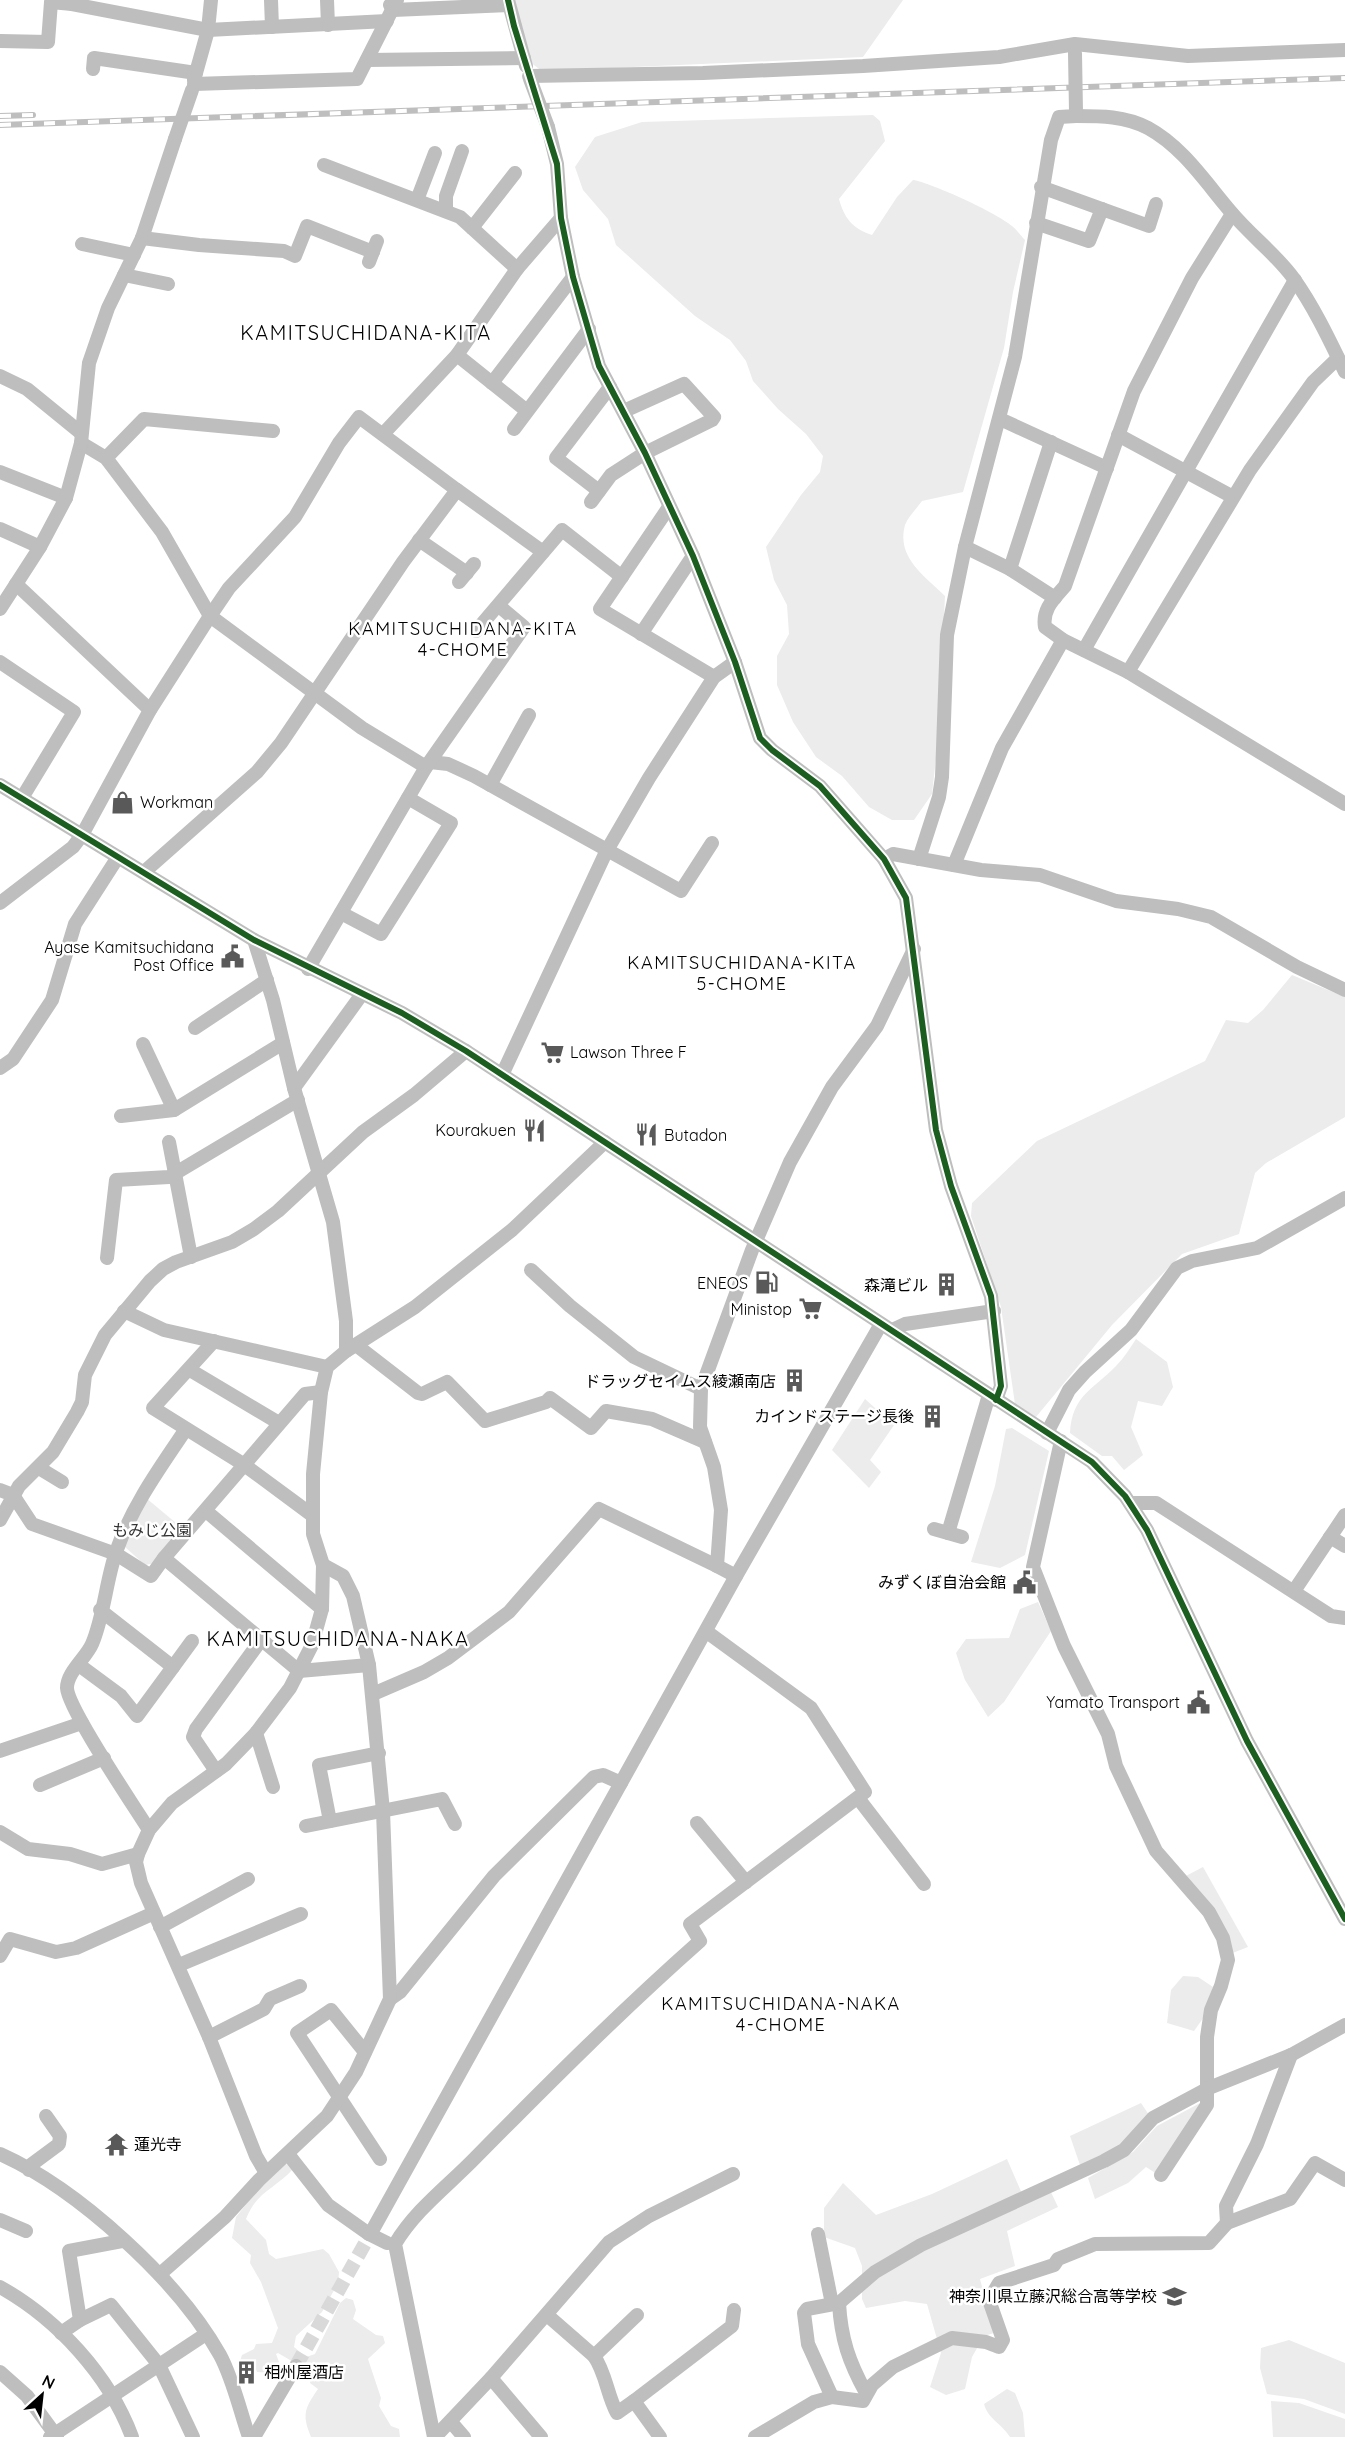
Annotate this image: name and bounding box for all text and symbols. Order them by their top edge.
district label: KAMITSUCHIDANA-KITA [240,320,492,345]
district label: KAMITSUCHIDANA-KITA 4-CHOME [348,617,578,661]
shop icon: Workman [109,789,135,815]
place label: Workman [140,792,213,812]
place label: Ayase Kamitsuchidana Post Office [44,937,214,975]
public building icon: Ayase Kamitsuchidana Post Office [219,943,245,969]
district label: KAMITSUCHIDANA-KITA 5-CHOME [627,951,857,995]
supermarket icon: Lawson Three F [539,1039,565,1065]
place label: Lawson Three F [570,1042,687,1062]
restaurant icon: Kourakuen [521,1117,547,1143]
place label: Kourakuen [435,1120,516,1140]
restaurant icon: Butadon [633,1122,659,1148]
place label: Butadon [664,1125,727,1145]
fuel station icon: ENEOS [753,1270,779,1296]
building icon: 森滝ビル [933,1272,959,1298]
place label: ENEOS [697,1273,748,1293]
place label: 森滝ビル [864,1275,928,1295]
supermarket icon: Ministop [797,1296,823,1322]
place label: Ministop [730,1299,792,1319]
building icon: ドラッグセイムス綾瀬南店 [781,1368,807,1394]
place label: ドラッグセイムス綾瀬南店 [584,1371,776,1391]
building icon: カインドステージ長後 [919,1403,945,1429]
place label: カインドステージ長後 [754,1406,914,1426]
park label: もみじ公園 [112,1520,192,1540]
public building icon: みずくぼ自治会館 [1011,1569,1037,1595]
place label: みずくぼ自治会館 [878,1572,1006,1592]
district label: KAMITSUCHIDANA-NAKA [207,1626,469,1651]
public building icon: Yamato Transport [1185,1689,1211,1715]
place label: Yamato Transport [1046,1692,1180,1712]
district label: KAMITSUCHIDANA-NAKA 4-CHOME [661,1992,901,2036]
temple icon: 蓮光寺 [103,2131,129,2157]
place label: 蓮光寺 [134,2134,182,2154]
school or university icon: 神奈川県立藤沢総合高等学校 [1162,2283,1188,2309]
place label: 神奈川県立藤沢総合高等学校 [949,2286,1157,2306]
building icon: 相州屋酒店 [233,2359,259,2385]
place label: 相州屋酒店 [264,2362,344,2382]
north arrow [12,2365,72,2425]
text: N [39,2370,59,2393]

